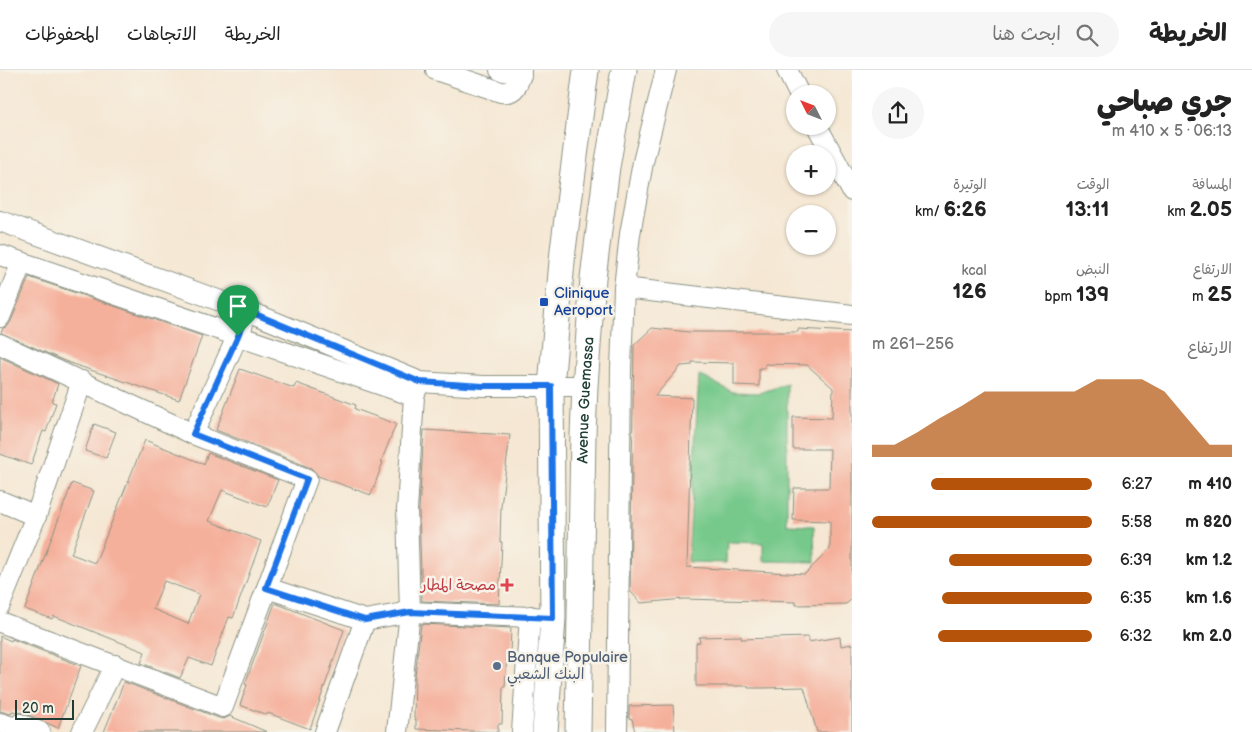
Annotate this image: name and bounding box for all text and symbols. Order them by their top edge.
search box [769,12,1119,57]
text: الخريطة [1149,19,1227,48]
icon: search [1073,21,1101,49]
text: ابحث هنا [992,23,1061,46]
text: المحفوظات [25,24,99,45]
text: الاتجاهات [127,24,197,45]
text: الخريطة [225,24,281,45]
north arrow [786,85,836,135]
map controls [786,85,836,255]
text: جري صباحي [1097,86,1232,119]
button: share [872,87,924,139]
text: 06:13 · 5 × 410 m [1112,122,1232,141]
button: + [786,145,836,195]
text: الوتيرة [953,176,987,193]
text: الوقت [1077,176,1109,193]
text: المسافة [1192,176,1232,193]
text: 6:26 [944,197,987,222]
text: 13:11 [1066,197,1109,222]
text: 2.05 [1190,197,1232,222]
text: /km [915,203,944,220]
text: km [1167,203,1190,220]
button: − [786,205,836,255]
text: النبض [1076,261,1109,278]
text: الارتفاع [1193,261,1232,278]
text: kcal [962,262,987,279]
text: 126 [953,279,987,304]
text: 139 [1076,282,1109,307]
text: 25 [1207,282,1232,307]
place label: Clinique Aeroport [554,284,613,320]
pin [217,285,259,336]
text: bpm [1045,288,1076,305]
text: m [1192,288,1207,305]
icon: arrive [224,292,252,320]
marker: Clinique Aeroport [538,296,550,308]
text: 256–261 m [872,335,954,354]
street label: Avenue Guemassa [573,336,598,464]
text: الارتفاع [1187,339,1232,358]
text: 6:27 [1122,475,1152,494]
text: 410 m [1188,475,1232,494]
text: 5:58 [1121,513,1152,532]
text: 820 m [1185,513,1232,532]
text: 6:39 [1120,551,1152,570]
text: 1.2 km [1186,551,1232,570]
place label: مصحة المطار [420,576,496,595]
marker: مصحة المطار [500,578,514,592]
text: 6:35 [1120,589,1152,608]
text: 1.6 km [1186,589,1232,608]
text: 6:32 [1120,627,1152,646]
text: 2.0 km [1183,627,1232,646]
place label: Banque Populaire البنك الشعبي [507,648,628,687]
marker: Banque Populaire البنك الشعبي [491,660,503,672]
scale bar [15,697,74,720]
text: 20 m [22,700,54,717]

